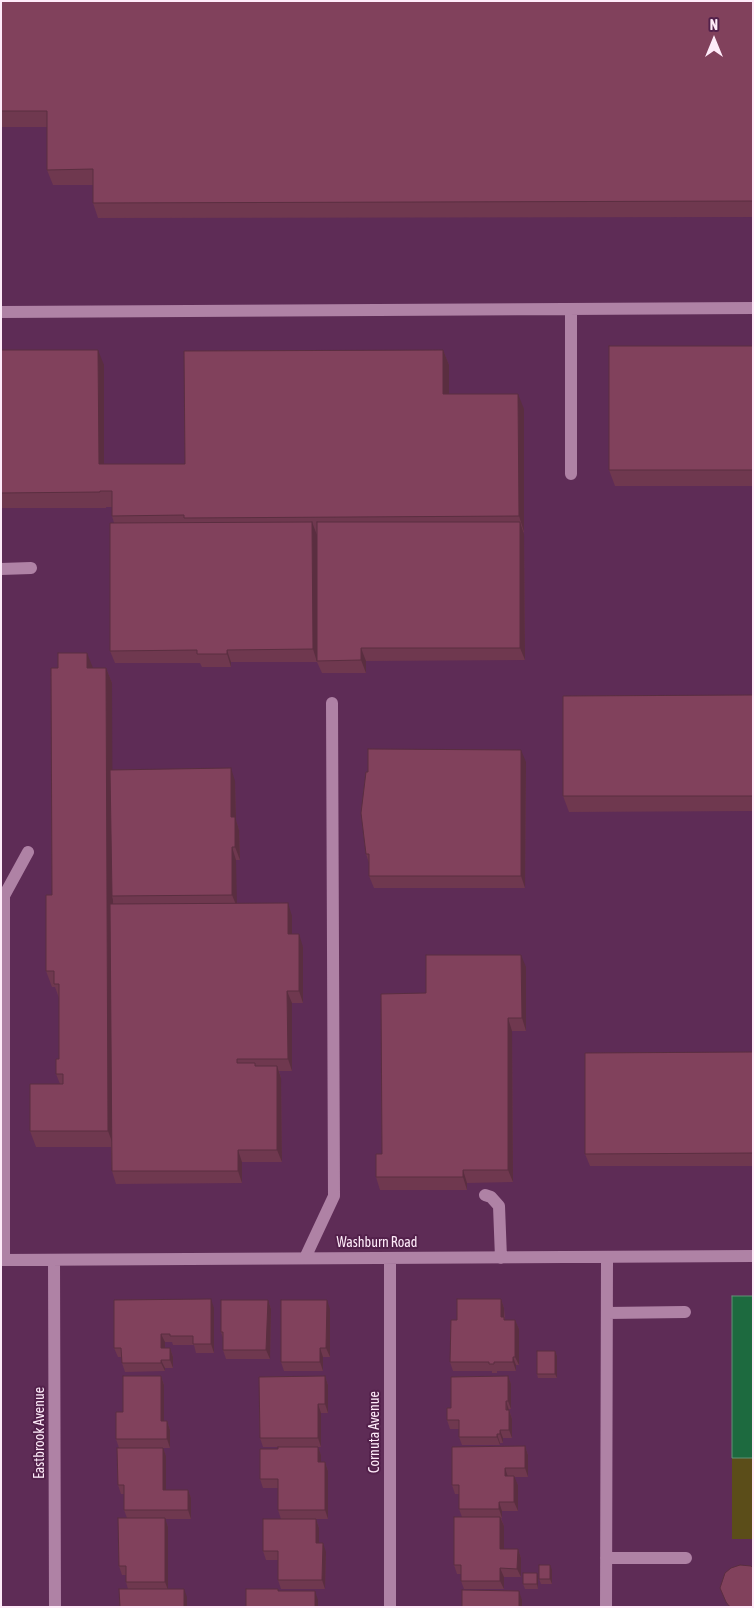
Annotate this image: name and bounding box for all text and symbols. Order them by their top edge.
north arrow [689,15,739,65]
text: N [710,17,718,33]
street label: Washburn Road [337,1235,417,1251]
street label: Eastbrook Avenue [32,1387,48,1479]
street label: Cornuta Avenue [367,1391,383,1473]

